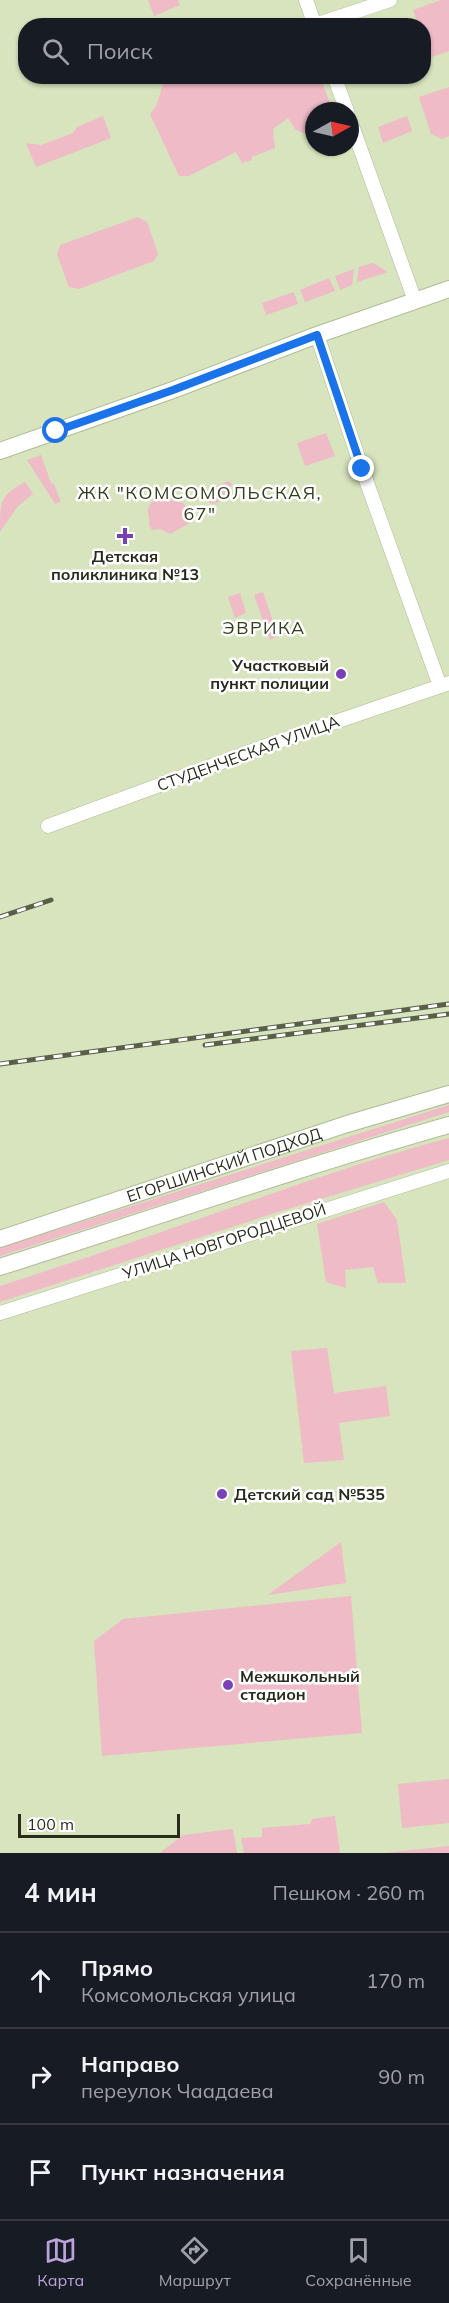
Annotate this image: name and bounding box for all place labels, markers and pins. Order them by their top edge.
marker: Детская поликлиника №13 [116,527,134,545]
place label: Детская поликлиника №13 [51,546,199,584]
place label: Участковый пункт полиции [210,655,329,693]
marker: Участковый пункт полиции [334,667,348,681]
place label: Детский сад №535 [234,1484,385,1504]
marker: Детский сад №535 [215,1487,229,1501]
place label: Межшкольный стадион [240,1666,360,1704]
marker: Межшкольный стадион [221,1678,235,1692]

